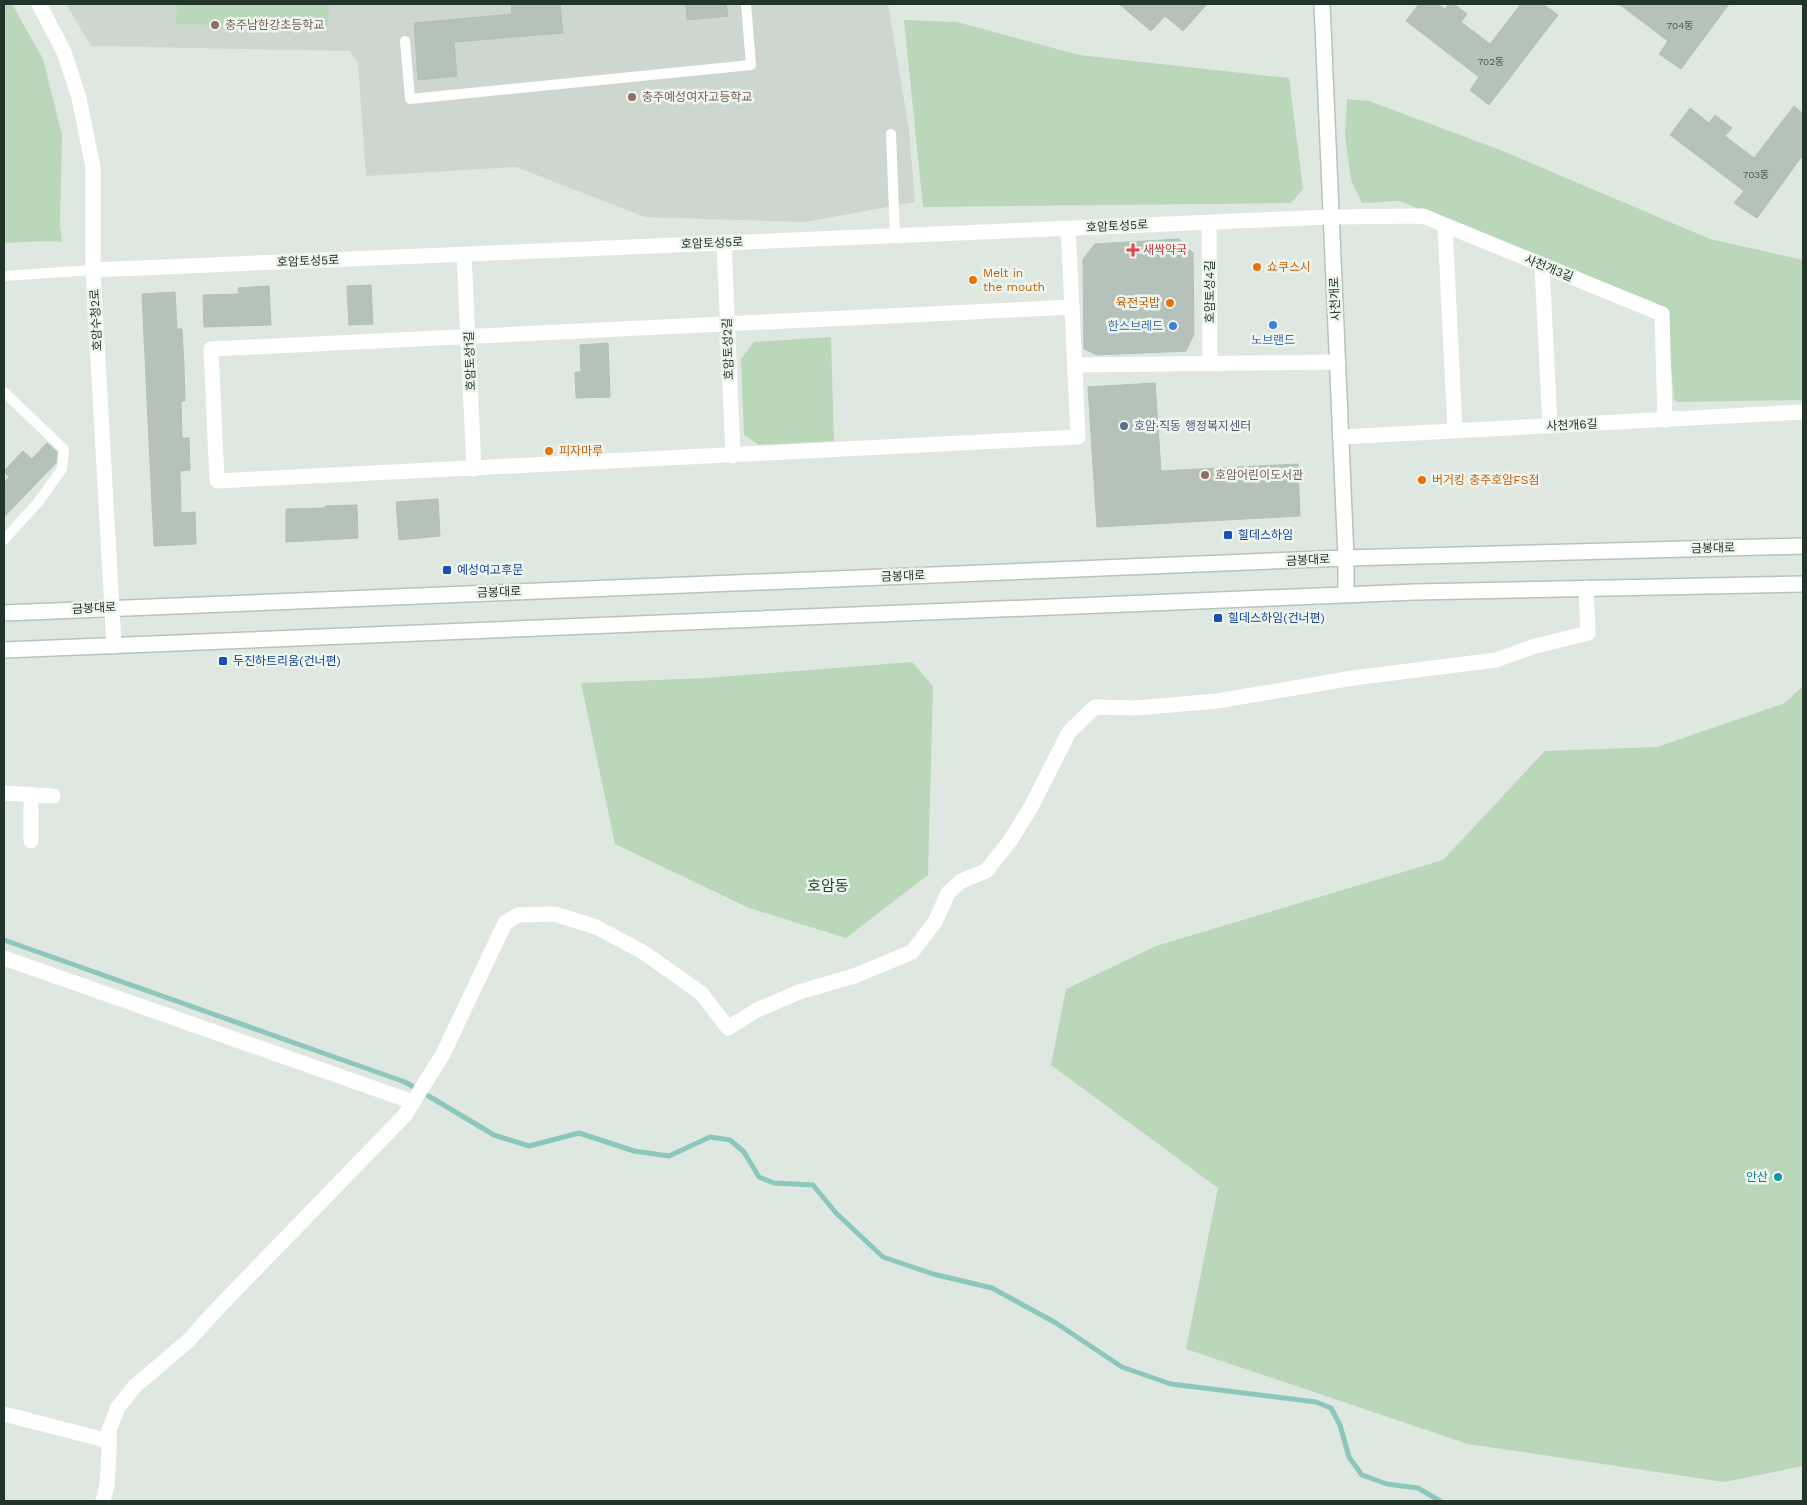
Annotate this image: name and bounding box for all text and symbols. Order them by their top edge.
place label: 충주남한강초등학교 [225,18,324,32]
marker: 충주남한강초등학교 [209,19,221,31]
house number: 704동 [1667,20,1693,31]
house number: 702동 [1478,56,1504,67]
place label: 충주예성여자고등학교 [642,90,752,104]
marker: 충주예성여자고등학교 [626,91,638,103]
house number: 703동 [1743,169,1769,180]
street label: 호암토성5로 [1086,217,1148,235]
street label: 호암토성5로 [681,235,743,251]
place label: 새싹약국 [1143,243,1187,257]
marker: 새싹약국 [1127,244,1139,256]
street label: 사천개3길 [1523,252,1575,284]
street label: 호암토성5로 [277,253,339,269]
place label: 쇼쿠스시 [1267,260,1311,274]
street label: 호암토성4길 [1203,261,1217,323]
marker: 쇼쿠스시 [1251,261,1263,273]
place label: Melt in the mouth [983,266,1045,294]
marker: Melt in the mouth [967,274,979,286]
street label: 사천개로 [1327,277,1343,321]
street label: 호암수청2로 [87,289,105,351]
place label: 육전국밥 [1116,296,1160,310]
marker: 육전국밥 [1164,297,1176,309]
street label: 호암토성2길 [720,318,736,380]
place label: 한스브레드 [1108,319,1163,333]
marker: 노브랜드 [1267,319,1279,331]
marker: 한스브레드 [1167,320,1179,332]
street label: 호암토성1길 [462,331,478,391]
place label: 노브랜드 [1251,333,1295,347]
street label: 사천개6길 [1546,417,1598,433]
place label: 호암·직동 행정복지센터 [1134,419,1251,433]
marker: 호암·직동 행정복지센터 [1118,420,1130,432]
place label: 피자마루 [559,444,603,458]
marker: 피자마루 [543,445,555,457]
place label: 호암어린이도서관 [1215,468,1303,482]
marker: 호암어린이도서관 [1199,469,1211,481]
place label: 버거킹 충주호암FS점 [1432,473,1539,487]
marker: 버거킹 충주호암FS점 [1416,474,1428,486]
place label: 힐데스하임 [1238,528,1293,542]
marker: 힐데스하임 [1222,529,1234,541]
street label: 금봉대로 [1691,541,1735,555]
street label: 금봉대로 [1286,552,1330,568]
place label: 예성여고후문 [457,563,523,577]
marker: 예성여고후문 [441,564,453,576]
street label: 금봉대로 [881,568,925,584]
street label: 금봉대로 [477,584,521,600]
street label: 금봉대로 [72,600,116,616]
place label: 힐데스하임(건너편) [1228,611,1325,625]
marker: 힐데스하임(건너편) [1212,612,1224,624]
place label: 두진하트리움(건너편) [233,654,341,668]
marker: 두진하트리움(건너편) [217,655,229,667]
district label: 호암동 [807,877,849,895]
place label: 안산 [1746,1170,1768,1184]
marker: 안산 [1772,1171,1784,1183]

